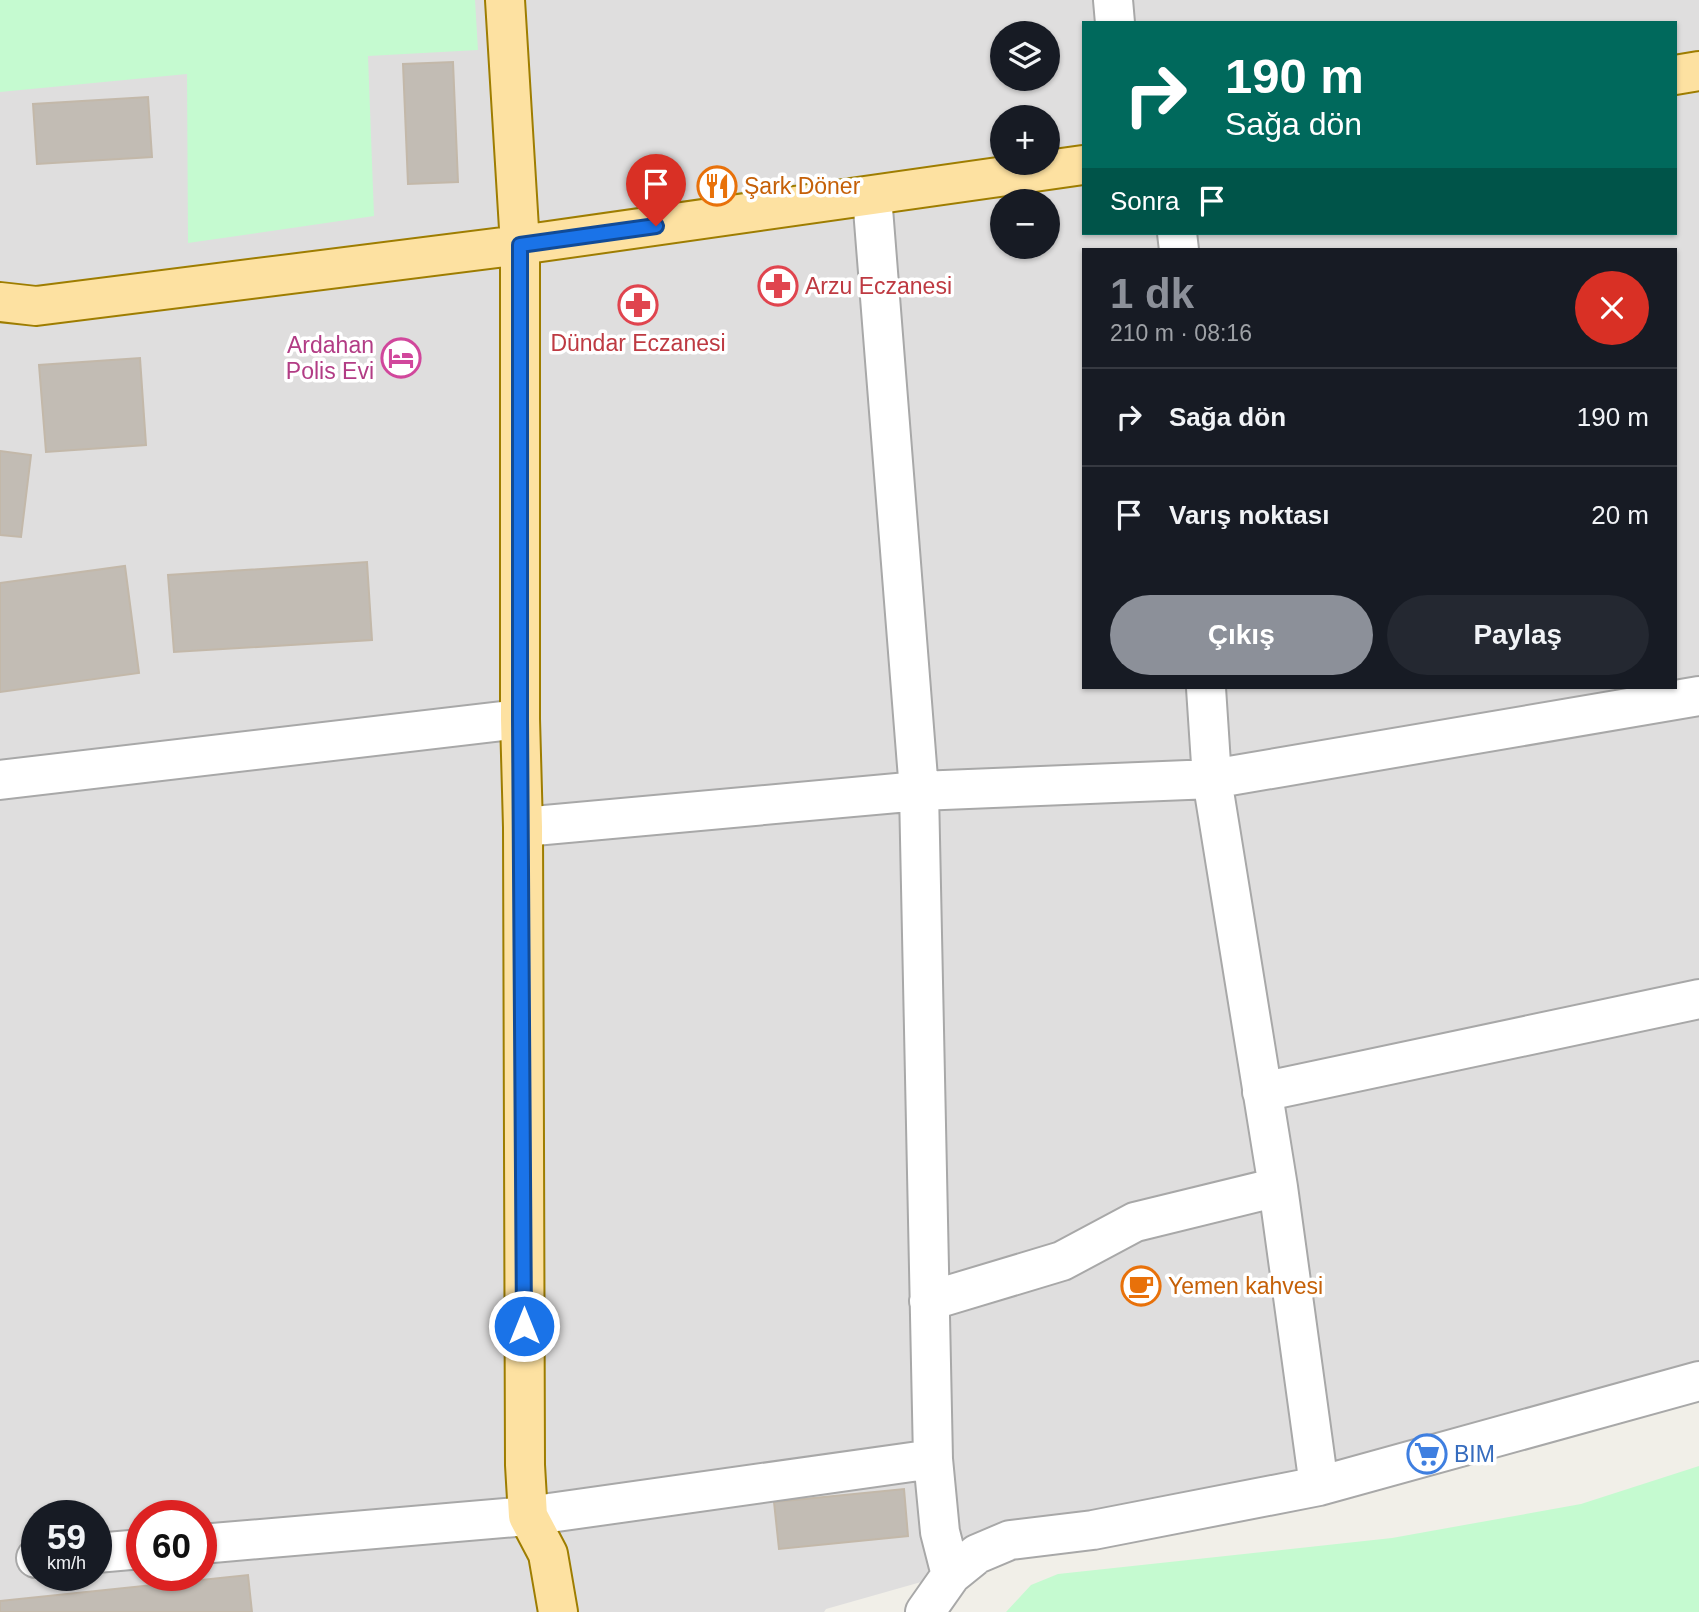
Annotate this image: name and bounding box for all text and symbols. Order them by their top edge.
map controls [990,21,1060,259]
button: layers [990,21,1060,91]
icon: right [1110,49,1201,140]
text: 190 m [1225,49,1364,103]
button: + [990,105,1060,175]
text: Sağa dön [1225,106,1362,142]
pin [626,154,686,226]
icon: arrive [637,165,675,203]
restaurant icon: Şark Döner [696,165,738,207]
place label: Şark Döner [744,173,861,199]
icon: arrive [1193,182,1231,220]
text: Sonra [1110,186,1179,216]
button: − [990,189,1060,259]
pharmacy icon: Arzu Eczanesi [757,265,799,307]
text: 1 dk [1110,270,1194,317]
button: close [1575,271,1649,345]
place label: Arzu Eczanesi [805,273,952,299]
pharmacy icon: Dündar Eczanesi [617,284,659,326]
text: 210 m · 08:16 [1110,320,1252,346]
place label: Dündar Eczanesi [550,330,726,356]
place label: Ardahan Polis Evi [286,332,374,384]
hotel icon: Ardahan Polis Evi [380,337,422,379]
icon: right [1110,398,1148,436]
text: Sağa dön [1169,402,1286,432]
text: 190 m [1577,402,1649,432]
icon: arrive [1110,496,1148,534]
text: Varış noktası [1169,500,1329,530]
text: 20 m [1591,500,1649,530]
button: Çıkış [1110,595,1373,675]
button: Paylaş [1387,595,1649,675]
cafe icon: Yemen kahvesi [1120,1265,1162,1307]
place label: Yemen kahvesi [1168,1273,1323,1299]
position arrow [487,1289,561,1363]
supermarket icon: BIM [1406,1433,1448,1475]
place label: BIM [1454,1441,1495,1467]
speed limit sign: 60 [126,1500,217,1591]
text: 59 [47,1517,86,1556]
text: km/h [47,1553,86,1573]

